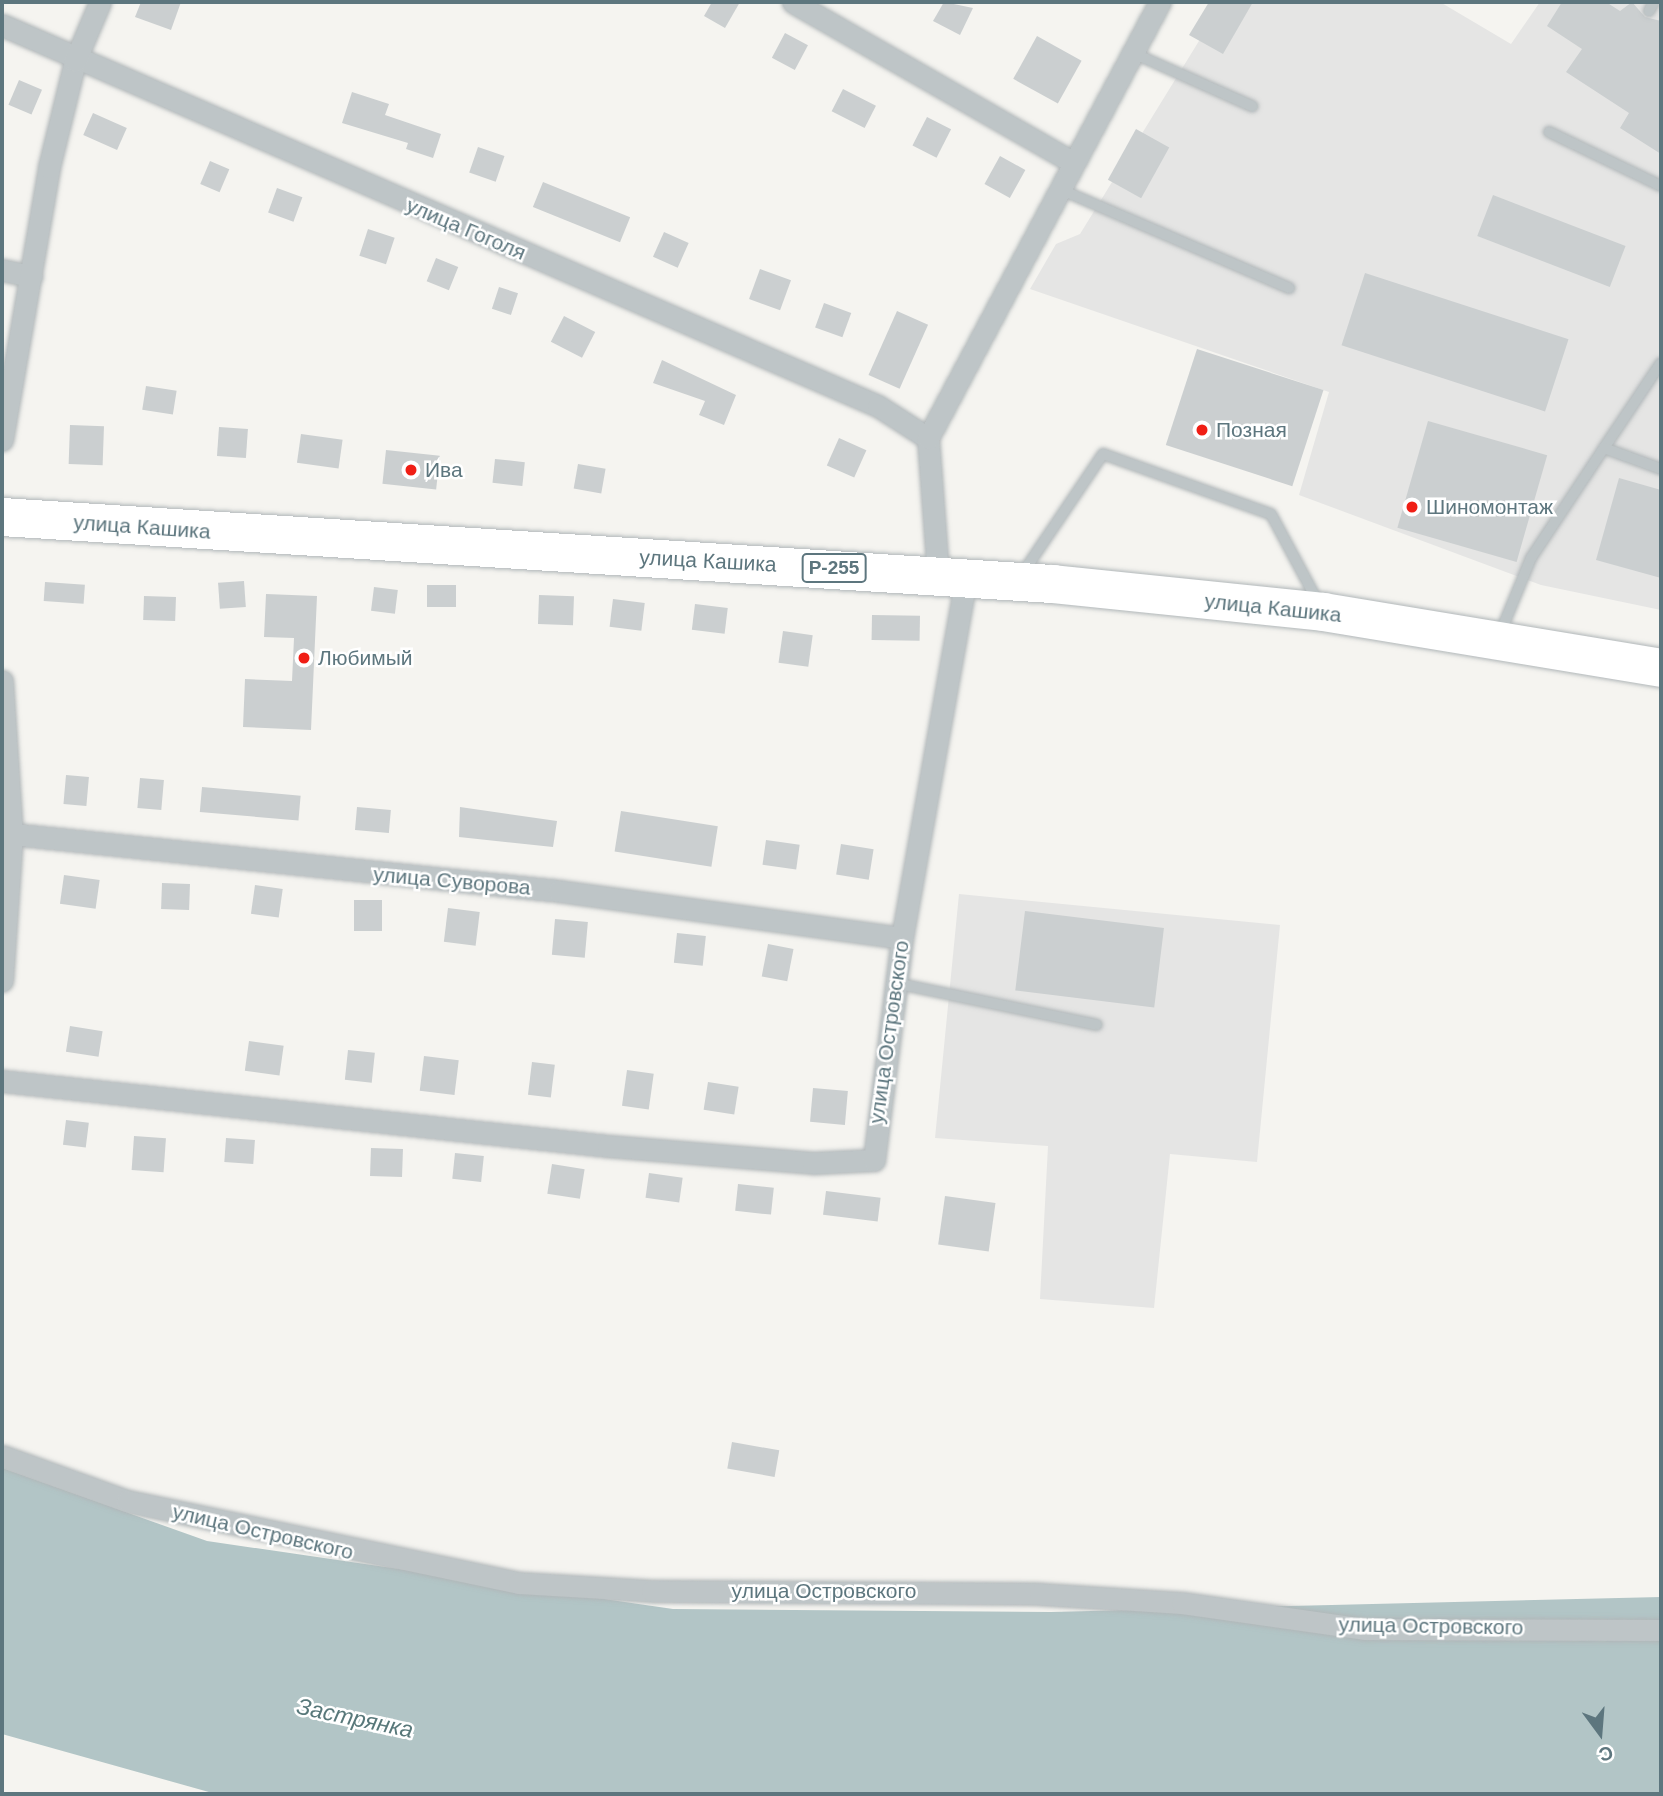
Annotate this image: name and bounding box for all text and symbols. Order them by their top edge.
street label: улица Гоголя [403,193,529,265]
place label: Позная [1216,417,1287,443]
marker: Позная [1194,422,1210,438]
place label: Ива [425,457,463,483]
marker: Ива [403,462,419,478]
place label: Шиномонтаж [1426,494,1553,520]
marker: Шиномонтаж [1404,499,1420,515]
street label: улица Кашика [73,510,211,544]
street label: улица Кашика [639,545,777,577]
road number: Р-255 [801,552,867,583]
street label: улица Кашика [1203,588,1343,628]
place label: Любимый [318,645,413,671]
marker: Любимый [296,650,312,666]
street label: улица Суворова [372,862,532,900]
street label: улица Островского [864,939,914,1125]
street label: улица Островского [170,1499,356,1565]
street label: улица Островского [732,1578,916,1604]
street label: улица Островского [1338,1612,1524,1640]
water label: Застрянка [294,1692,416,1744]
north arrow [1565,1698,1635,1768]
text: С [1596,1742,1615,1766]

